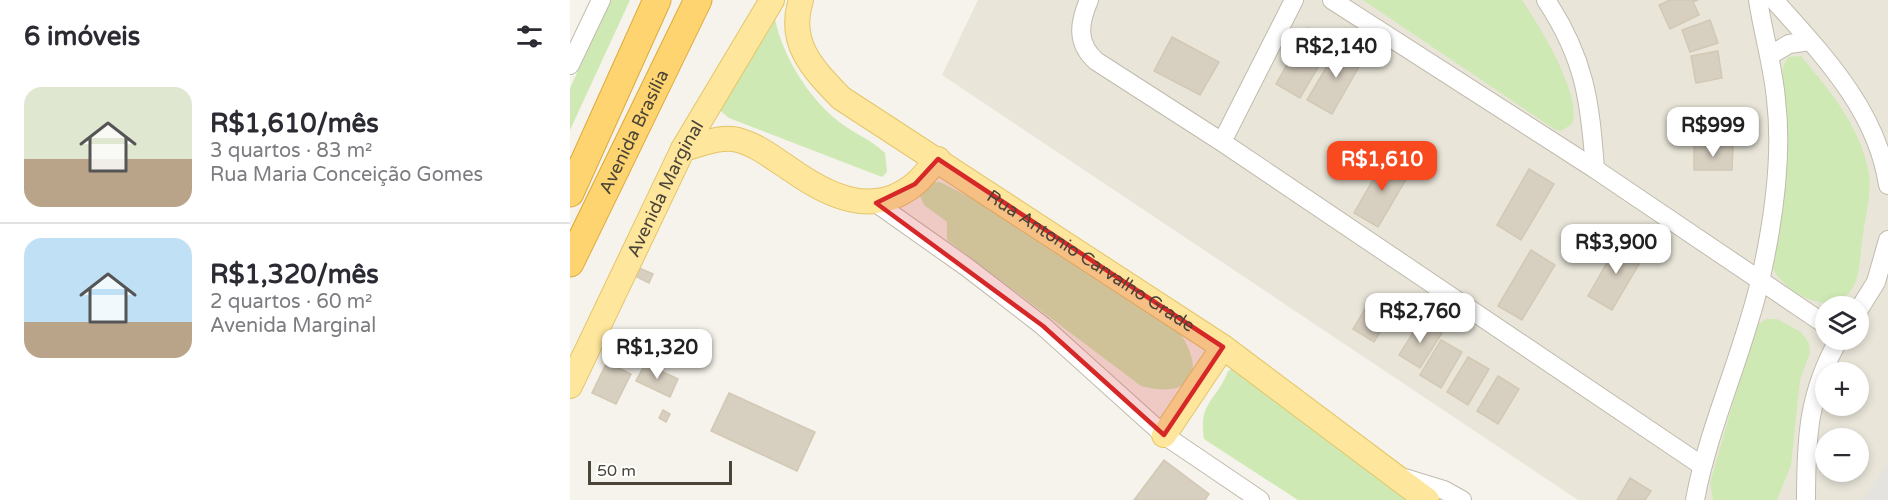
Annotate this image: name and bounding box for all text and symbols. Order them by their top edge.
icon: filters [513,20,546,53]
text: 6 imóveis [24,21,140,52]
pin: R$2,140 [1281,28,1391,79]
text: R$2,140 [1295,35,1377,59]
street label: Avenida Brasília [594,66,673,198]
pin: R$999 [1671,107,1755,158]
text: R$1,610/mês [210,108,379,139]
icon: home [72,111,144,183]
text: R$999 [1681,114,1745,138]
street label: Avenida Marginal [622,117,708,261]
text: 3 quartos · 83 m² [210,139,372,163]
pin: R$1,610 [1327,141,1437,192]
text: R$1,610 [1341,148,1423,172]
text: Rua Maria Conceição Gomes [210,163,483,187]
street label: Rua Antonio Carvalho Grade [983,185,1199,337]
pin: R$3,900 [1561,224,1671,275]
text: R$3,900 [1575,231,1657,255]
text: R$1,320/mês [210,259,379,290]
icon: home [72,262,144,334]
text: 2 quartos · 60 m² [210,290,372,314]
pin: R$2,760 [1365,293,1475,344]
map controls [1815,296,1869,482]
button: layers [1815,296,1869,350]
text: R$2,760 [1379,300,1461,324]
text: Avenida Marginal [210,314,376,338]
pin: R$1,320 [602,329,712,380]
text: R$1,320 [616,336,698,360]
button: + [1815,362,1869,416]
button: − [1815,428,1869,482]
scale bar [588,458,732,486]
text: 50 m [597,461,636,481]

